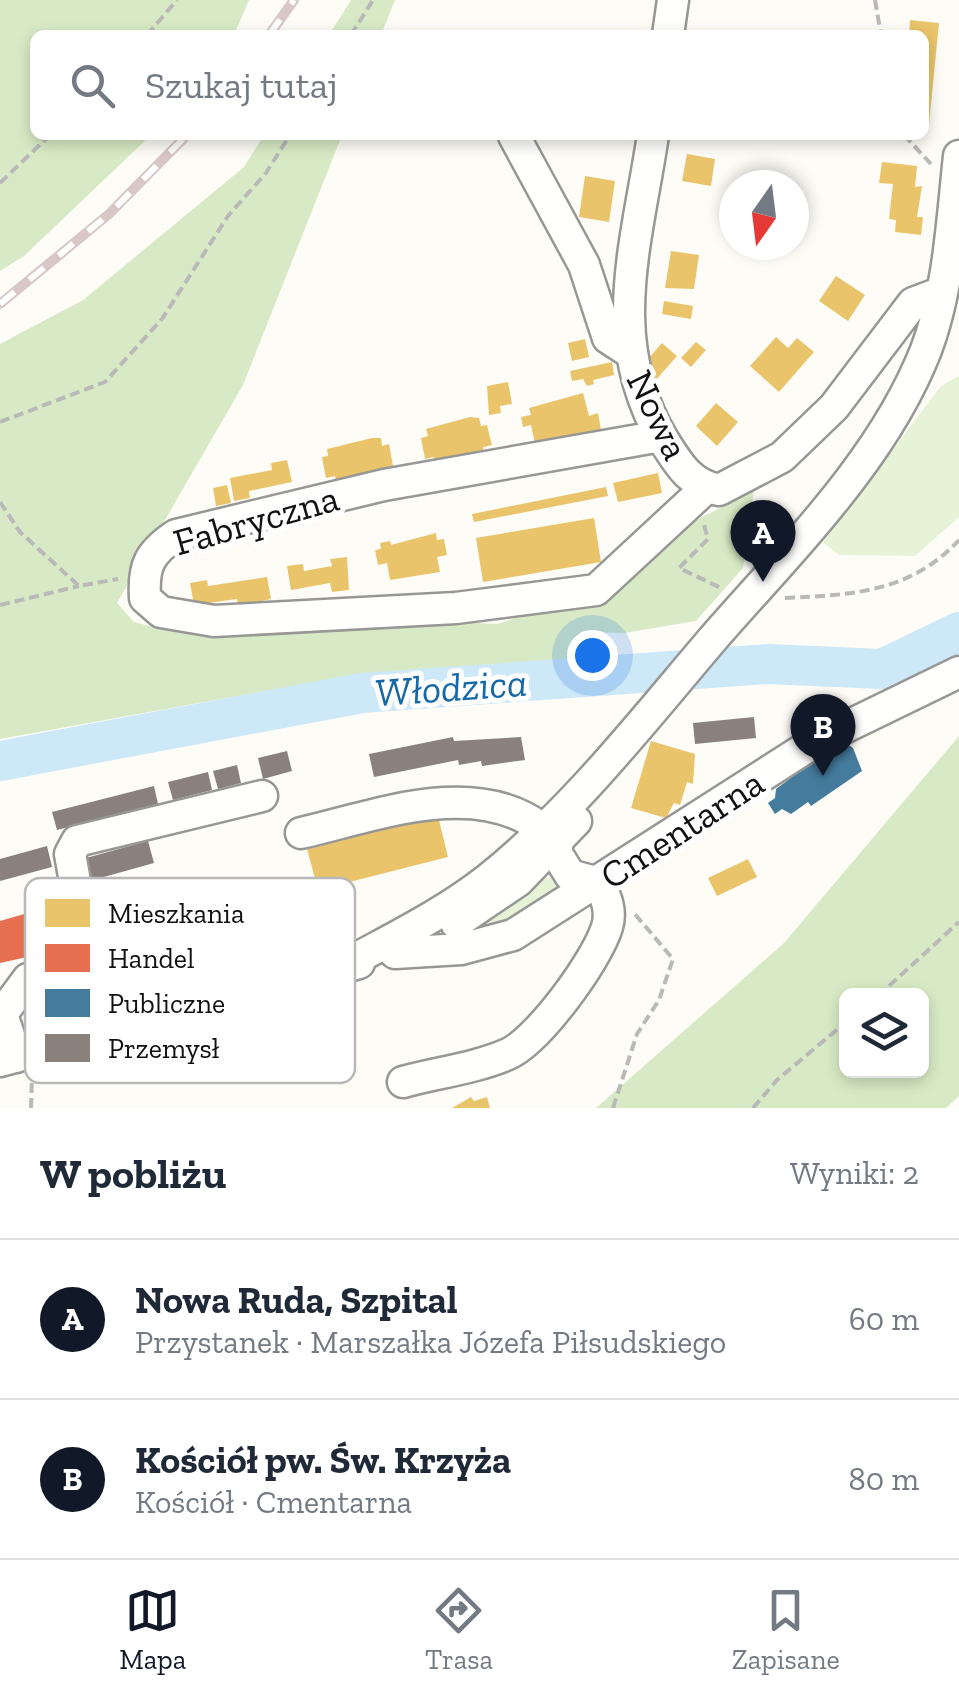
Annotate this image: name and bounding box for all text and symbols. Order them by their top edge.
search box [30,30,929,140]
icon: search [65,58,120,113]
text: Szukaj tutaj [145,62,338,108]
north arrow [719,170,809,260]
street label: Nowa [617,363,699,467]
street label: Fabryczna [168,475,344,565]
pin: A [730,500,796,582]
your location [567,630,618,681]
water label: Włodzica [373,658,529,716]
pin: B [790,694,856,776]
street label: Cmentarna [592,759,772,899]
legend [25,878,355,1083]
text: Mieszkania [108,897,245,930]
text: Handel [108,942,194,975]
text: Publiczne [108,987,225,1020]
map controls [839,988,929,1078]
button: layers [839,988,929,1078]
text: Przemysł [108,1032,220,1065]
text: W pobliżu [40,1148,226,1199]
text: Wyniki: 2 [790,1154,919,1192]
text: Nowa Ruda, Szpital [135,1277,458,1323]
text: A [62,1300,83,1338]
text: 60 m [849,1300,919,1338]
text: Przystanek · Marszałka Józefa Piłsudskiego [135,1323,726,1361]
text: Kościół pw. Św. Krzyża [135,1437,511,1483]
text: B [63,1460,82,1498]
text: 80 m [848,1460,919,1498]
text: Kościół · Cmentarna [135,1483,412,1521]
tab: Mapa [119,1583,186,1676]
tab: Trasa [425,1583,493,1676]
tab: Zapisane [732,1583,840,1676]

